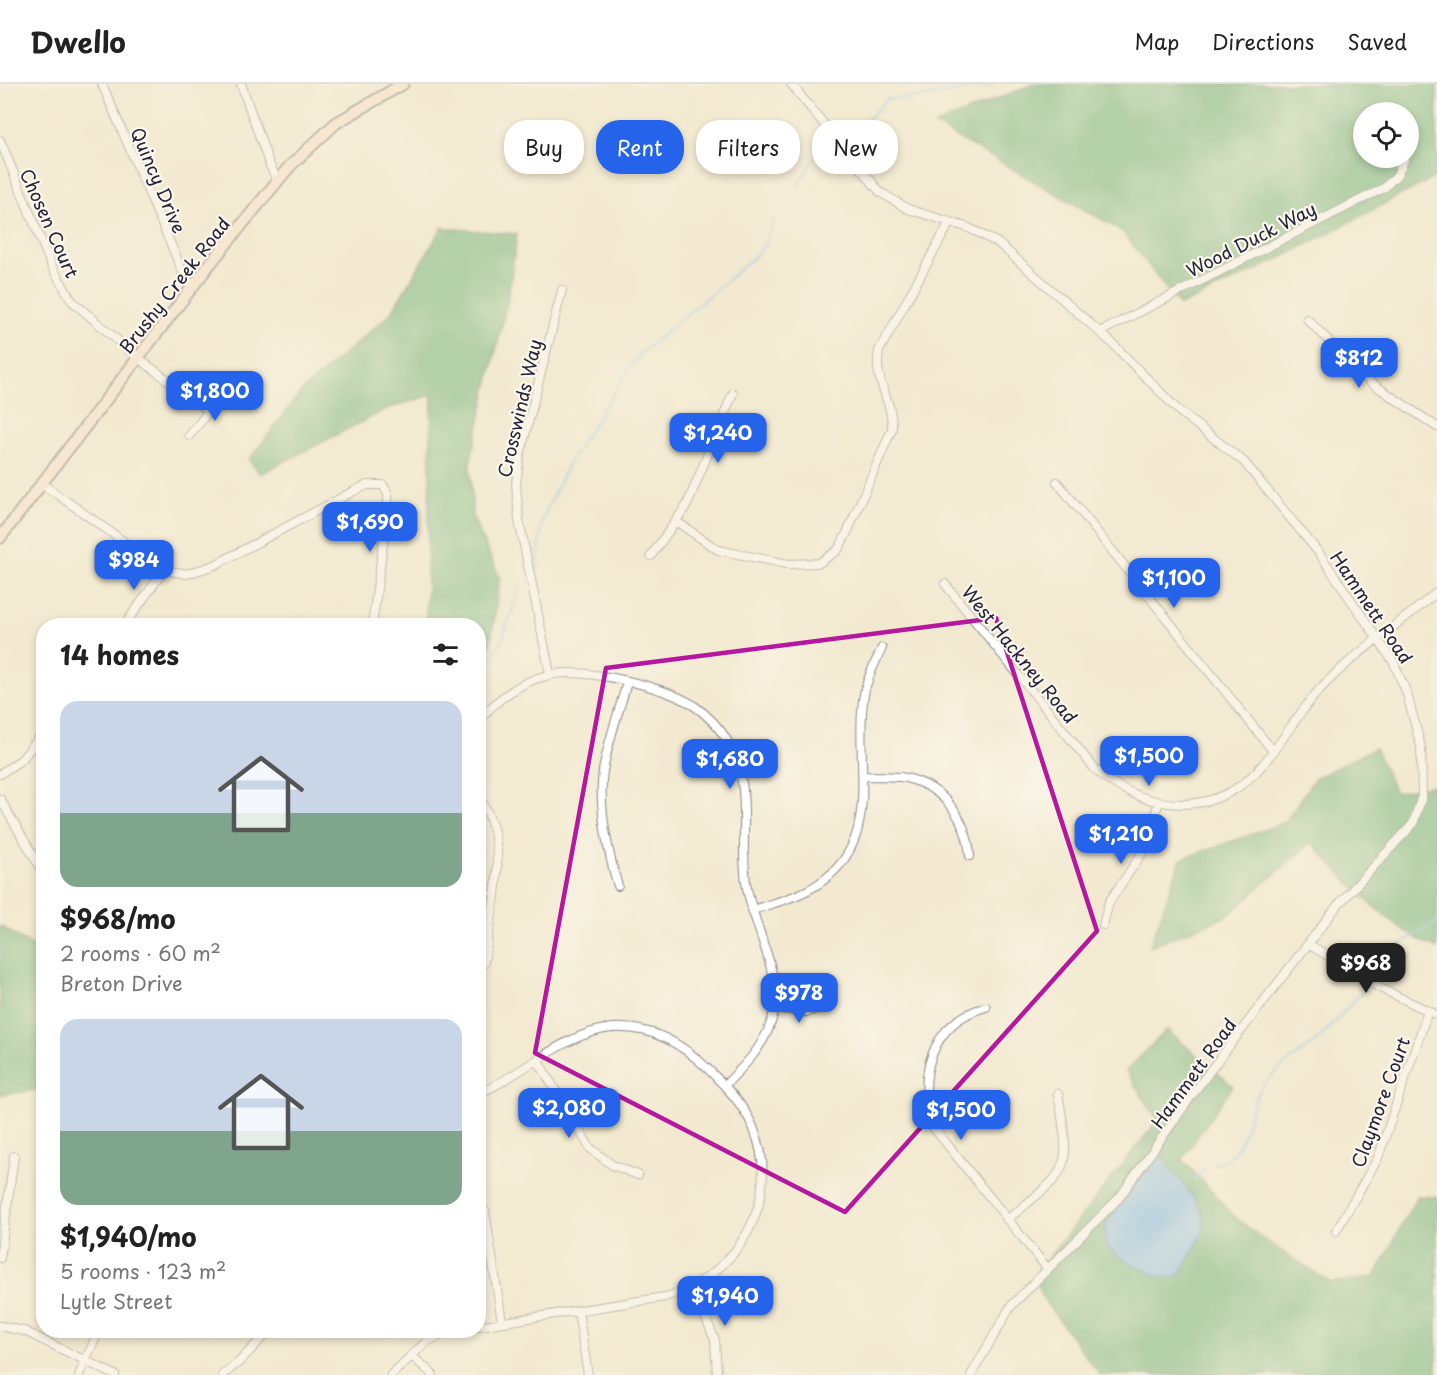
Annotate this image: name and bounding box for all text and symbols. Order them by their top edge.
text: Dwello [30,20,126,63]
text: Map [1134,25,1179,57]
text: Directions [1212,25,1314,57]
text: Saved [1347,25,1407,57]
map controls [1353,102,1419,168]
button: locate [1353,102,1419,168]
chip: Buy [504,120,584,174]
chip: Rent [596,120,684,174]
chip: Filters [696,120,800,174]
chip: New [812,120,898,174]
street label: Quincy Drive [125,123,193,237]
street label: Chosen Court [14,164,86,282]
street label: Wood Duck Way [1181,195,1321,283]
street label: Brushy Creek Road [112,211,236,359]
street label: Crosswinds Way [490,336,548,480]
pin: $812 [1323,338,1395,389]
text: $812 [1335,342,1383,372]
pin: $1,800 [166,371,264,422]
text: $1,800 [180,375,250,405]
pin: $1,240 [669,413,767,464]
text: $1,240 [684,417,752,447]
pin: $1,690 [321,502,419,553]
text: $1,690 [336,506,404,536]
pin: $984 [98,540,170,591]
text: $984 [109,544,159,574]
street label: Hammett Road [1324,545,1420,669]
pin: $1,100 [1125,558,1223,609]
text: $1,100 [1142,562,1206,592]
street label: West Hackney Road [956,579,1084,729]
text: 14 homes [60,635,179,674]
icon: filters [429,638,462,671]
pin: $1,500 [1100,736,1198,787]
pin: $1,680 [681,739,779,790]
icon: home [207,740,315,848]
text: $1,500 [1114,740,1184,770]
text: $1,680 [696,743,764,773]
pin: $1,210 [1072,814,1170,865]
text: $1,210 [1089,818,1153,848]
text: $968/mo [60,899,176,938]
text: 2 rooms · 60 m² [60,938,221,968]
pin: $968 [1330,943,1402,994]
text: $968 [1341,947,1392,977]
text: Breton Drive [60,968,183,998]
pin: $978 [763,973,835,1024]
text: $978 [775,977,823,1007]
street label: Hammett Road [1144,1012,1242,1134]
street label: Claymore Court [1344,1033,1416,1171]
icon: home [207,1058,315,1166]
pin: $2,080 [520,1088,618,1139]
pin: $1,500 [912,1090,1010,1141]
text: $2,080 [532,1092,606,1122]
text: $1,500 [926,1094,996,1124]
text: $1,940/mo [60,1217,197,1256]
text: 5 rooms · 123 m² [60,1256,226,1286]
pin: $1,940 [676,1276,774,1327]
text: $1,940 [691,1280,759,1310]
text: Lytle Street [60,1286,172,1316]

